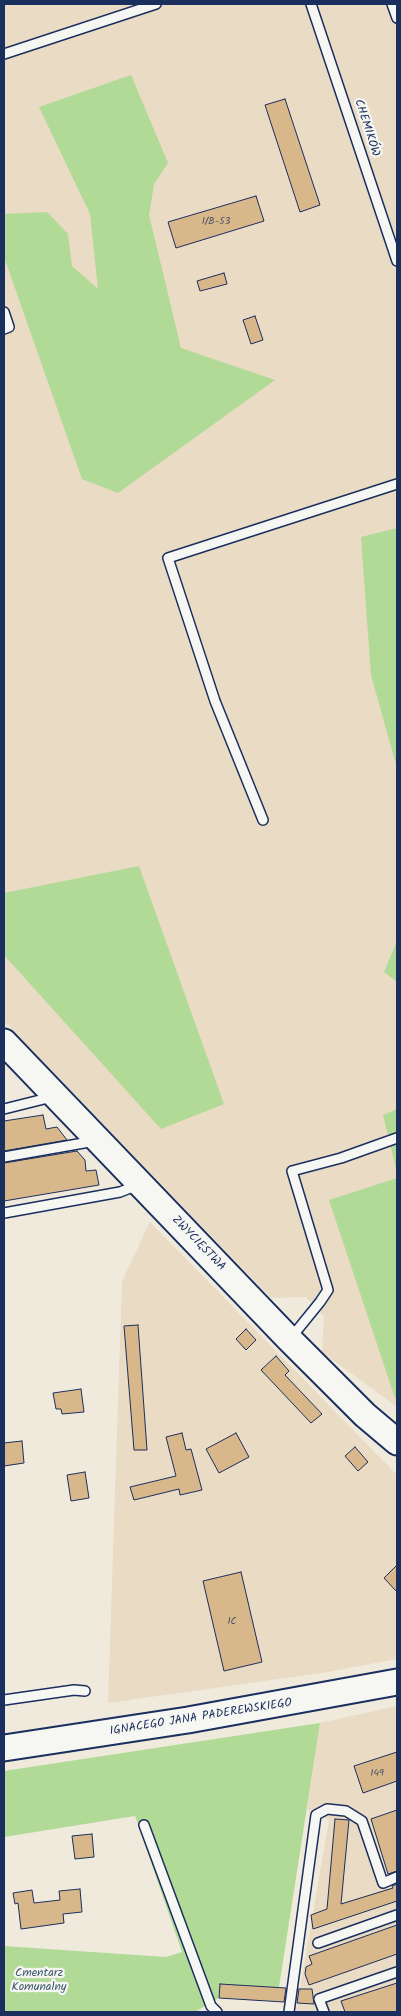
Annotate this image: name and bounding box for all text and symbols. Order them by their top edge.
street label: CHEMIKÓW [350,98,382,158]
house number: 1/B-53 [202,216,230,228]
street label: ZWYCIĘSTWA [168,1213,228,1275]
house number: 1C [227,1616,237,1628]
street label: IGNACEGO JANA PADEREWSKIEGO [109,1696,293,1740]
house number: 149 [370,1768,384,1780]
park label: Cmentarz Komunalny [12,1967,66,1995]

